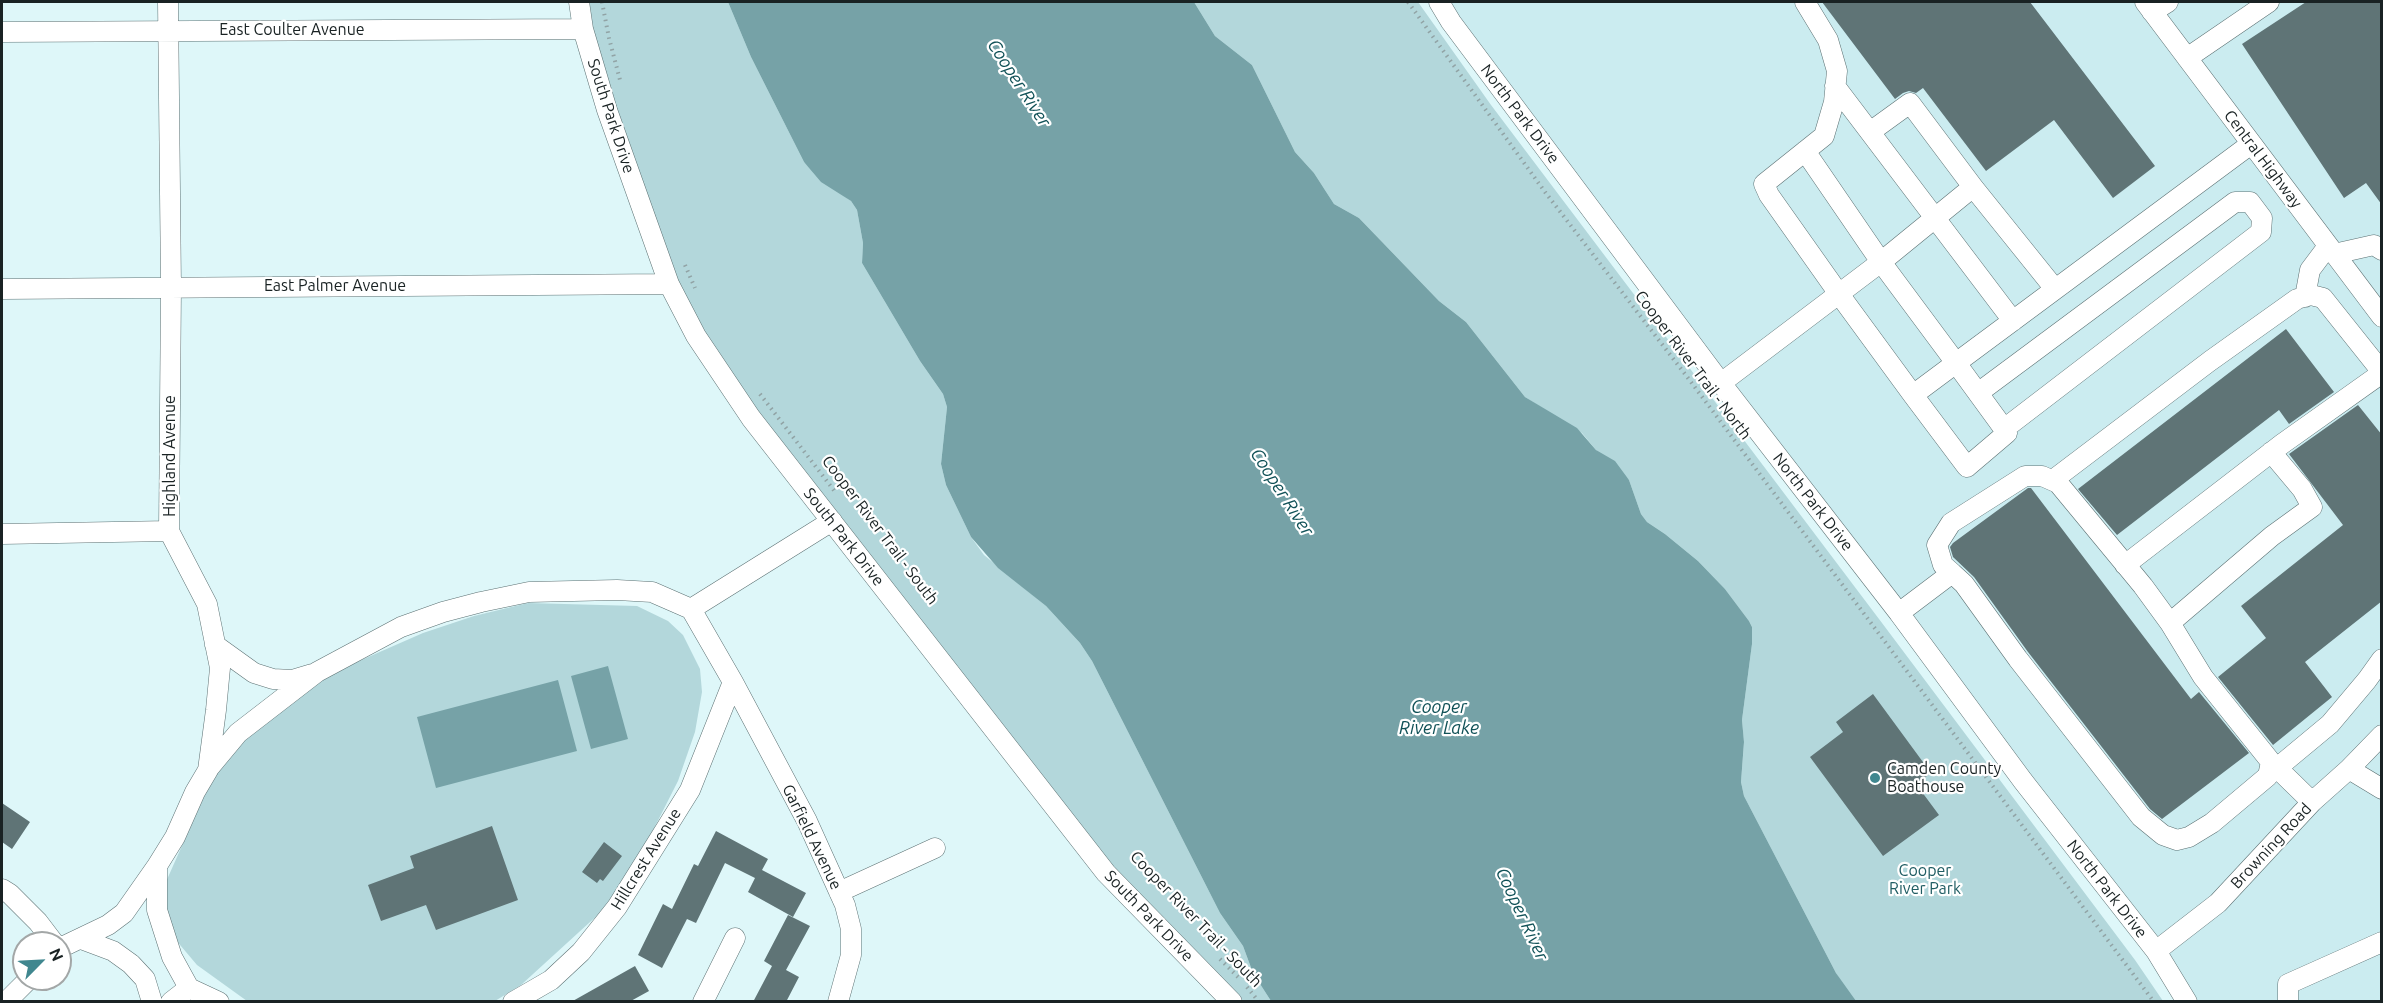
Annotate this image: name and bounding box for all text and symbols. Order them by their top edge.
street label: East Coulter Avenue [219,20,365,40]
water label: Cooper River [983,35,1055,131]
street label: South Park Drive [583,56,639,176]
street label: North Park Drive [1476,61,1564,167]
street label: Central Highway [2220,106,2306,212]
street label: East Palmer Avenue [264,276,406,296]
street label: Cooper River Trail - North [1631,287,1755,443]
street label: Highland Avenue [160,395,180,517]
water label: Cooper River [1246,444,1318,540]
street label: North Park Drive [1769,449,1857,555]
street label: Cooper River Trail - South [818,452,942,608]
street label: South Park Drive [800,484,888,590]
water label: Cooper River Lake [1399,696,1479,738]
place label: Camden County Boathouse [1887,759,2001,797]
marker: Camden County Boathouse [1868,771,1882,785]
street label: Garfield Avenue [778,781,846,893]
street label: Browning Road [2227,799,2315,893]
street label: Hillcrest Avenue [607,804,685,914]
street label: North Park Drive [2063,836,2151,942]
street label: Cooper River Trail - South [1126,847,1266,991]
park label: Cooper River Park [1889,861,1961,899]
water label: Cooper River [1491,864,1553,964]
street label: South Park Drive [1101,866,1197,966]
north arrow [12,931,72,991]
text: N [46,945,67,964]

